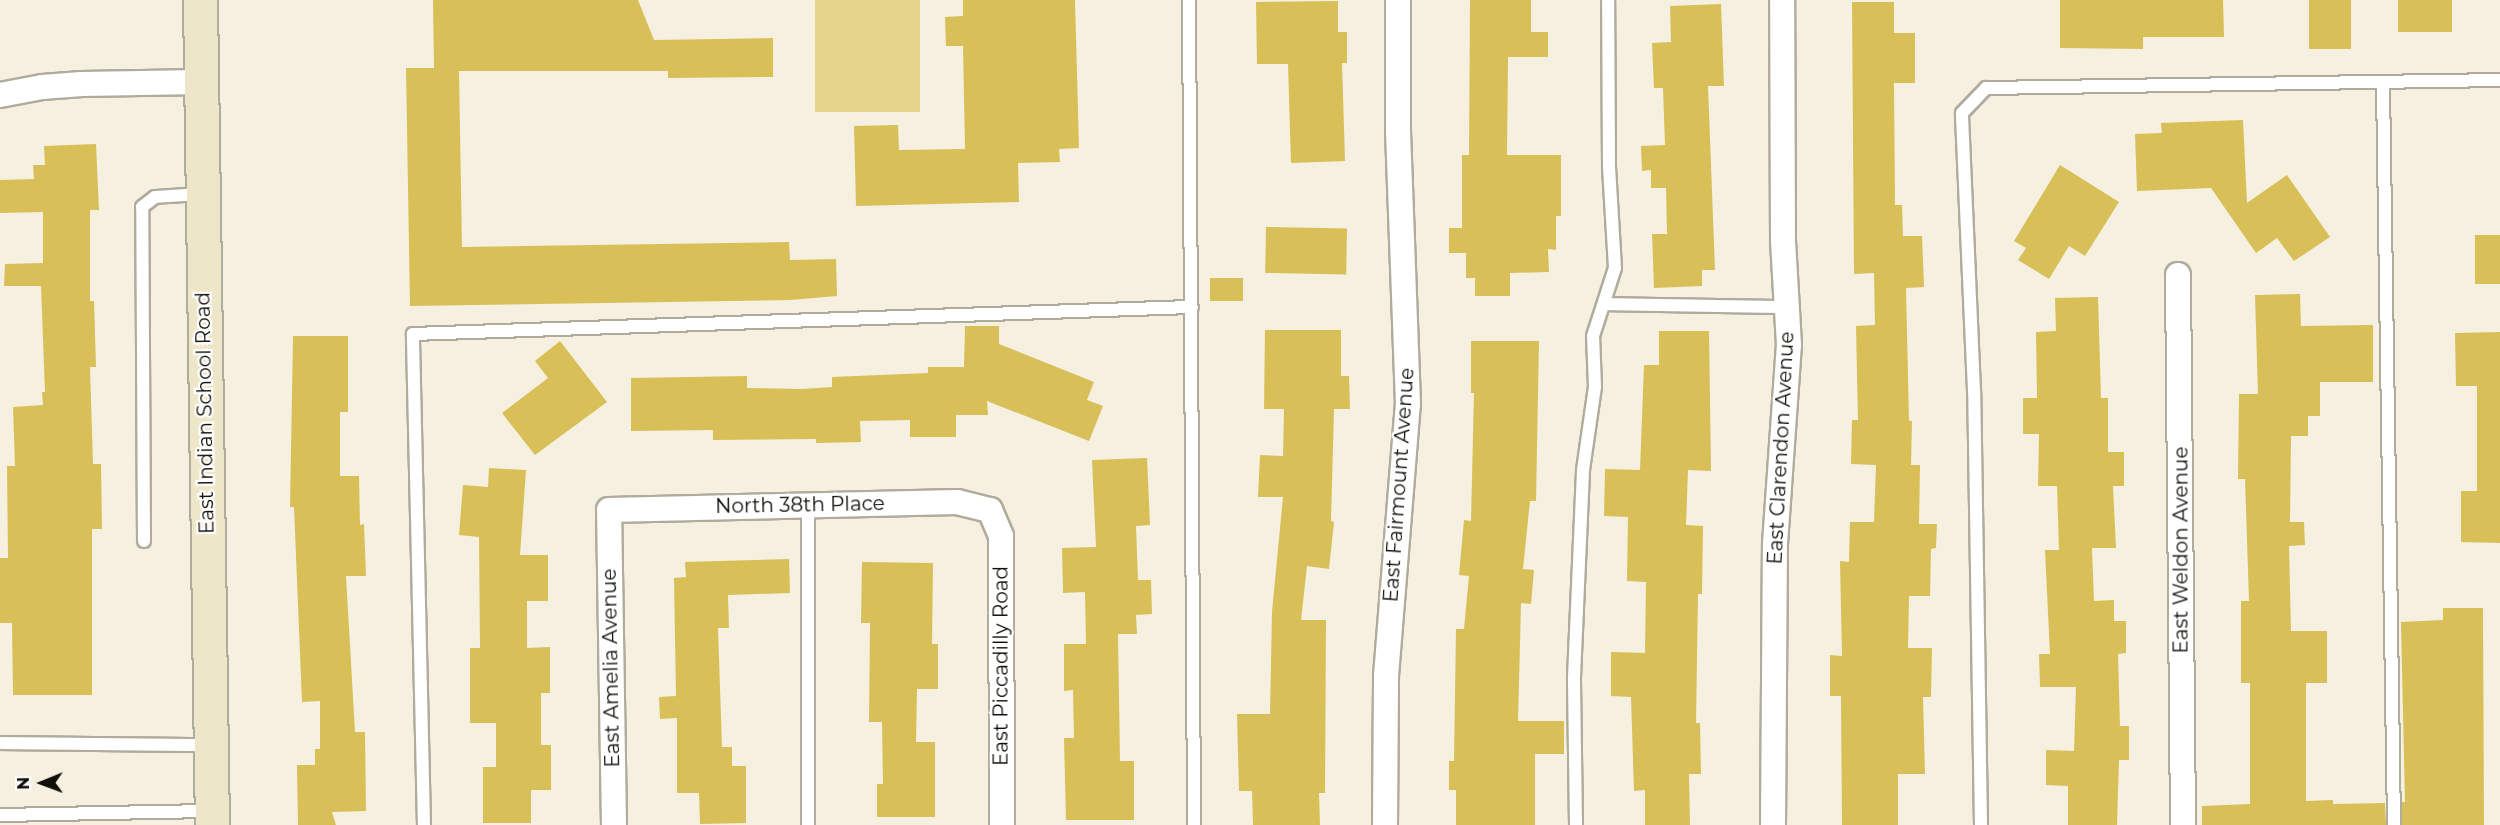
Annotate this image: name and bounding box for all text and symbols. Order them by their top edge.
street label: East Indian School Road [191,292,219,534]
street label: East Clarendon Avenue [1763,331,1799,565]
street label: East Fairmount Avenue [1379,367,1419,603]
street label: East Weldon Avenue [2169,446,2193,654]
street label: North 38th Place [715,492,885,518]
street label: East Piccadilly Road [989,566,1013,766]
street label: East Amelia Avenue [597,568,625,768]
north arrow [12,753,72,813]
text: N [14,777,33,790]

